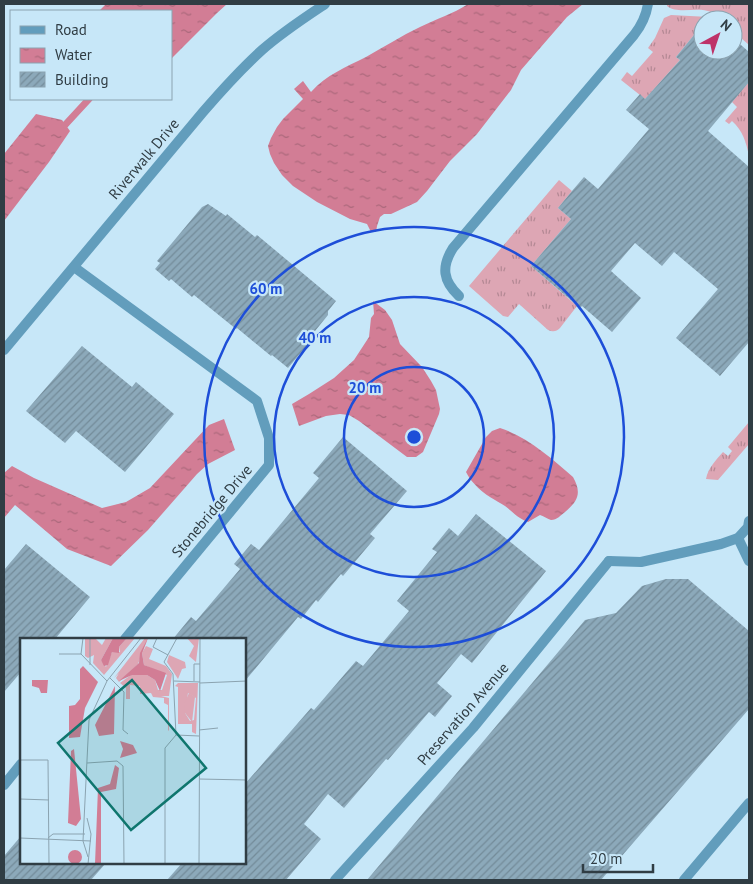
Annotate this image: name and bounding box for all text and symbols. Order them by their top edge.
legend [10,10,172,100]
north arrow [693,10,743,60]
text: N [717,15,736,35]
text: Road [55,20,87,39]
text: Water [55,45,92,64]
text: Building [55,70,109,89]
street label: Riverwalk Drive [104,114,183,203]
text: 60 m [250,279,282,298]
text: 40 m [299,328,331,347]
text: 20 m [349,378,381,397]
centre of rings [405,428,423,446]
street label: Stonebridge Drive [167,460,256,561]
inset map [20,638,246,864]
street label: Preservation Avenue [413,658,512,769]
scale bar [583,842,653,874]
text: 20 m [590,849,623,868]

